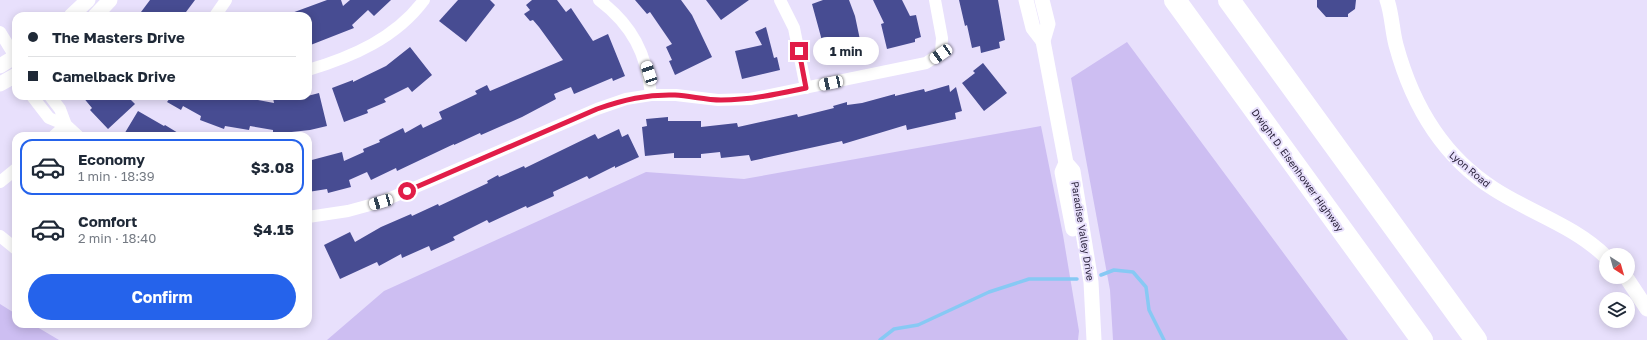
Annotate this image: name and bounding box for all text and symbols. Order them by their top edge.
text: The Masters Drive [52,28,185,46]
callout: 1 min [813,37,879,65]
route end [790,42,808,60]
car [928,42,954,66]
text: 1 min [830,43,862,59]
car [640,60,658,86]
text: Camelback Drive [52,67,176,85]
car [818,75,844,91]
street label: Dwight D. Eisenhower Highway [1250,106,1347,234]
icon: car [30,149,66,185]
street label: Lyon Road [1447,149,1493,189]
text: Economy [78,150,145,168]
text: $3.08 [251,158,294,176]
text: 1 min · 18:39 [78,168,155,184]
street label: Paradise Valley Drive [1069,180,1097,282]
route start [398,182,416,200]
car [368,193,394,211]
icon: car [30,211,66,247]
text: Comfort [78,212,137,230]
text: $4.15 [253,220,294,238]
text: 2 min · 18:40 [78,230,156,246]
north arrow [1599,248,1635,284]
map controls [1599,248,1635,328]
button: Confirm [28,274,296,320]
button: layers [1599,292,1635,328]

